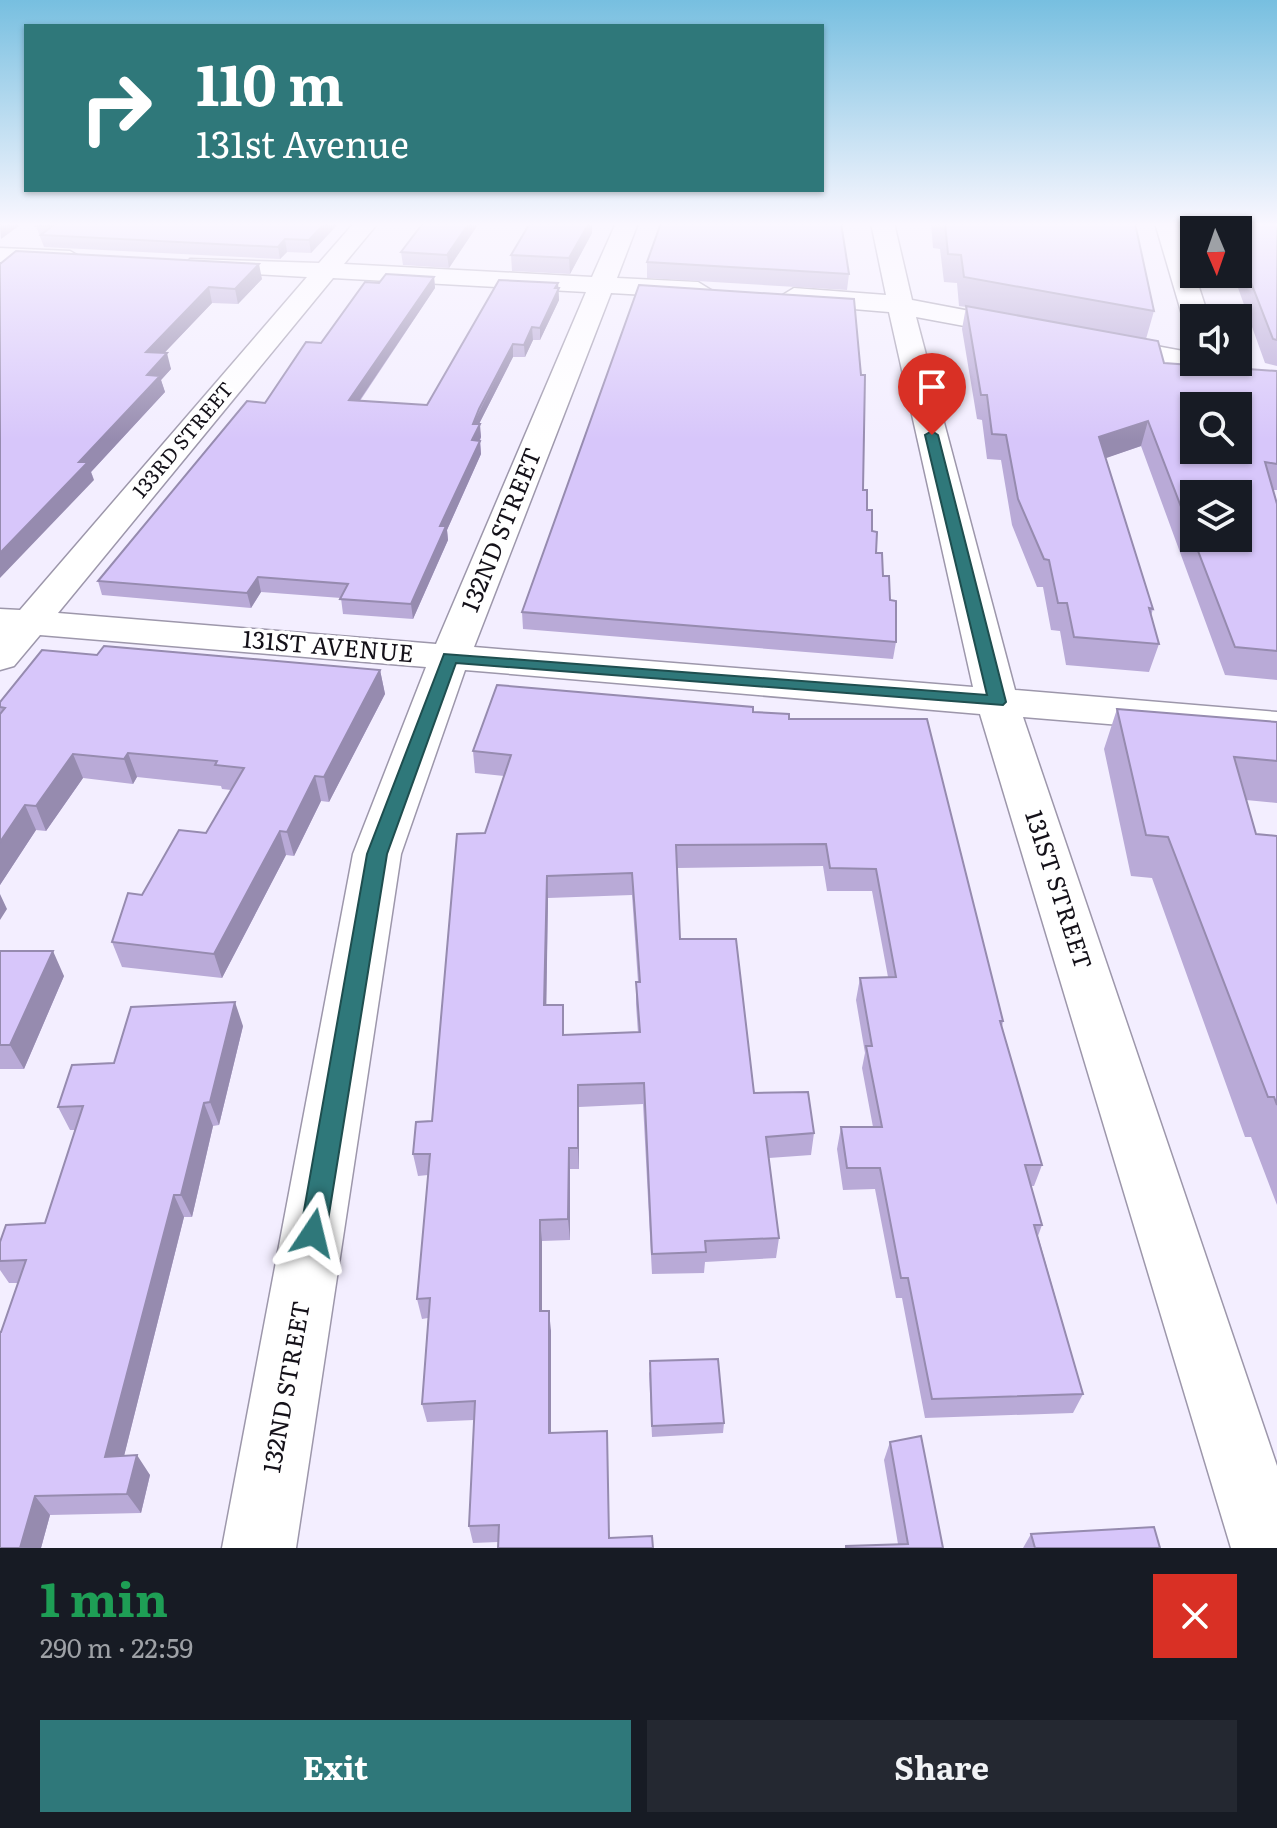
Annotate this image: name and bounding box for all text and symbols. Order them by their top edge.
text: 110 m [196,40,344,123]
icon: right [64,56,168,160]
text: 131st Avenue [196,116,409,169]
north arrow [1180,216,1252,288]
map controls [1180,216,1252,552]
button: sound [1180,304,1252,376]
pin [898,353,966,435]
icon: arrive [910,365,954,409]
street label: 133RD STREET [124,374,239,503]
button: search [1180,392,1252,464]
street label: 132ND STREET [451,442,548,616]
button: layers [1180,480,1252,552]
street label: 131ST AVENUE [241,620,415,669]
street label: 131ST STREET [1018,805,1103,973]
position arrow [271,1191,355,1275]
street label: 132ND STREET [252,1298,317,1475]
text: 1 min [40,1561,168,1632]
button: close [1153,1574,1237,1658]
text: 290 m · 22:59 [40,1627,193,1666]
button: Exit [40,1720,631,1812]
button: Share [647,1720,1237,1812]

